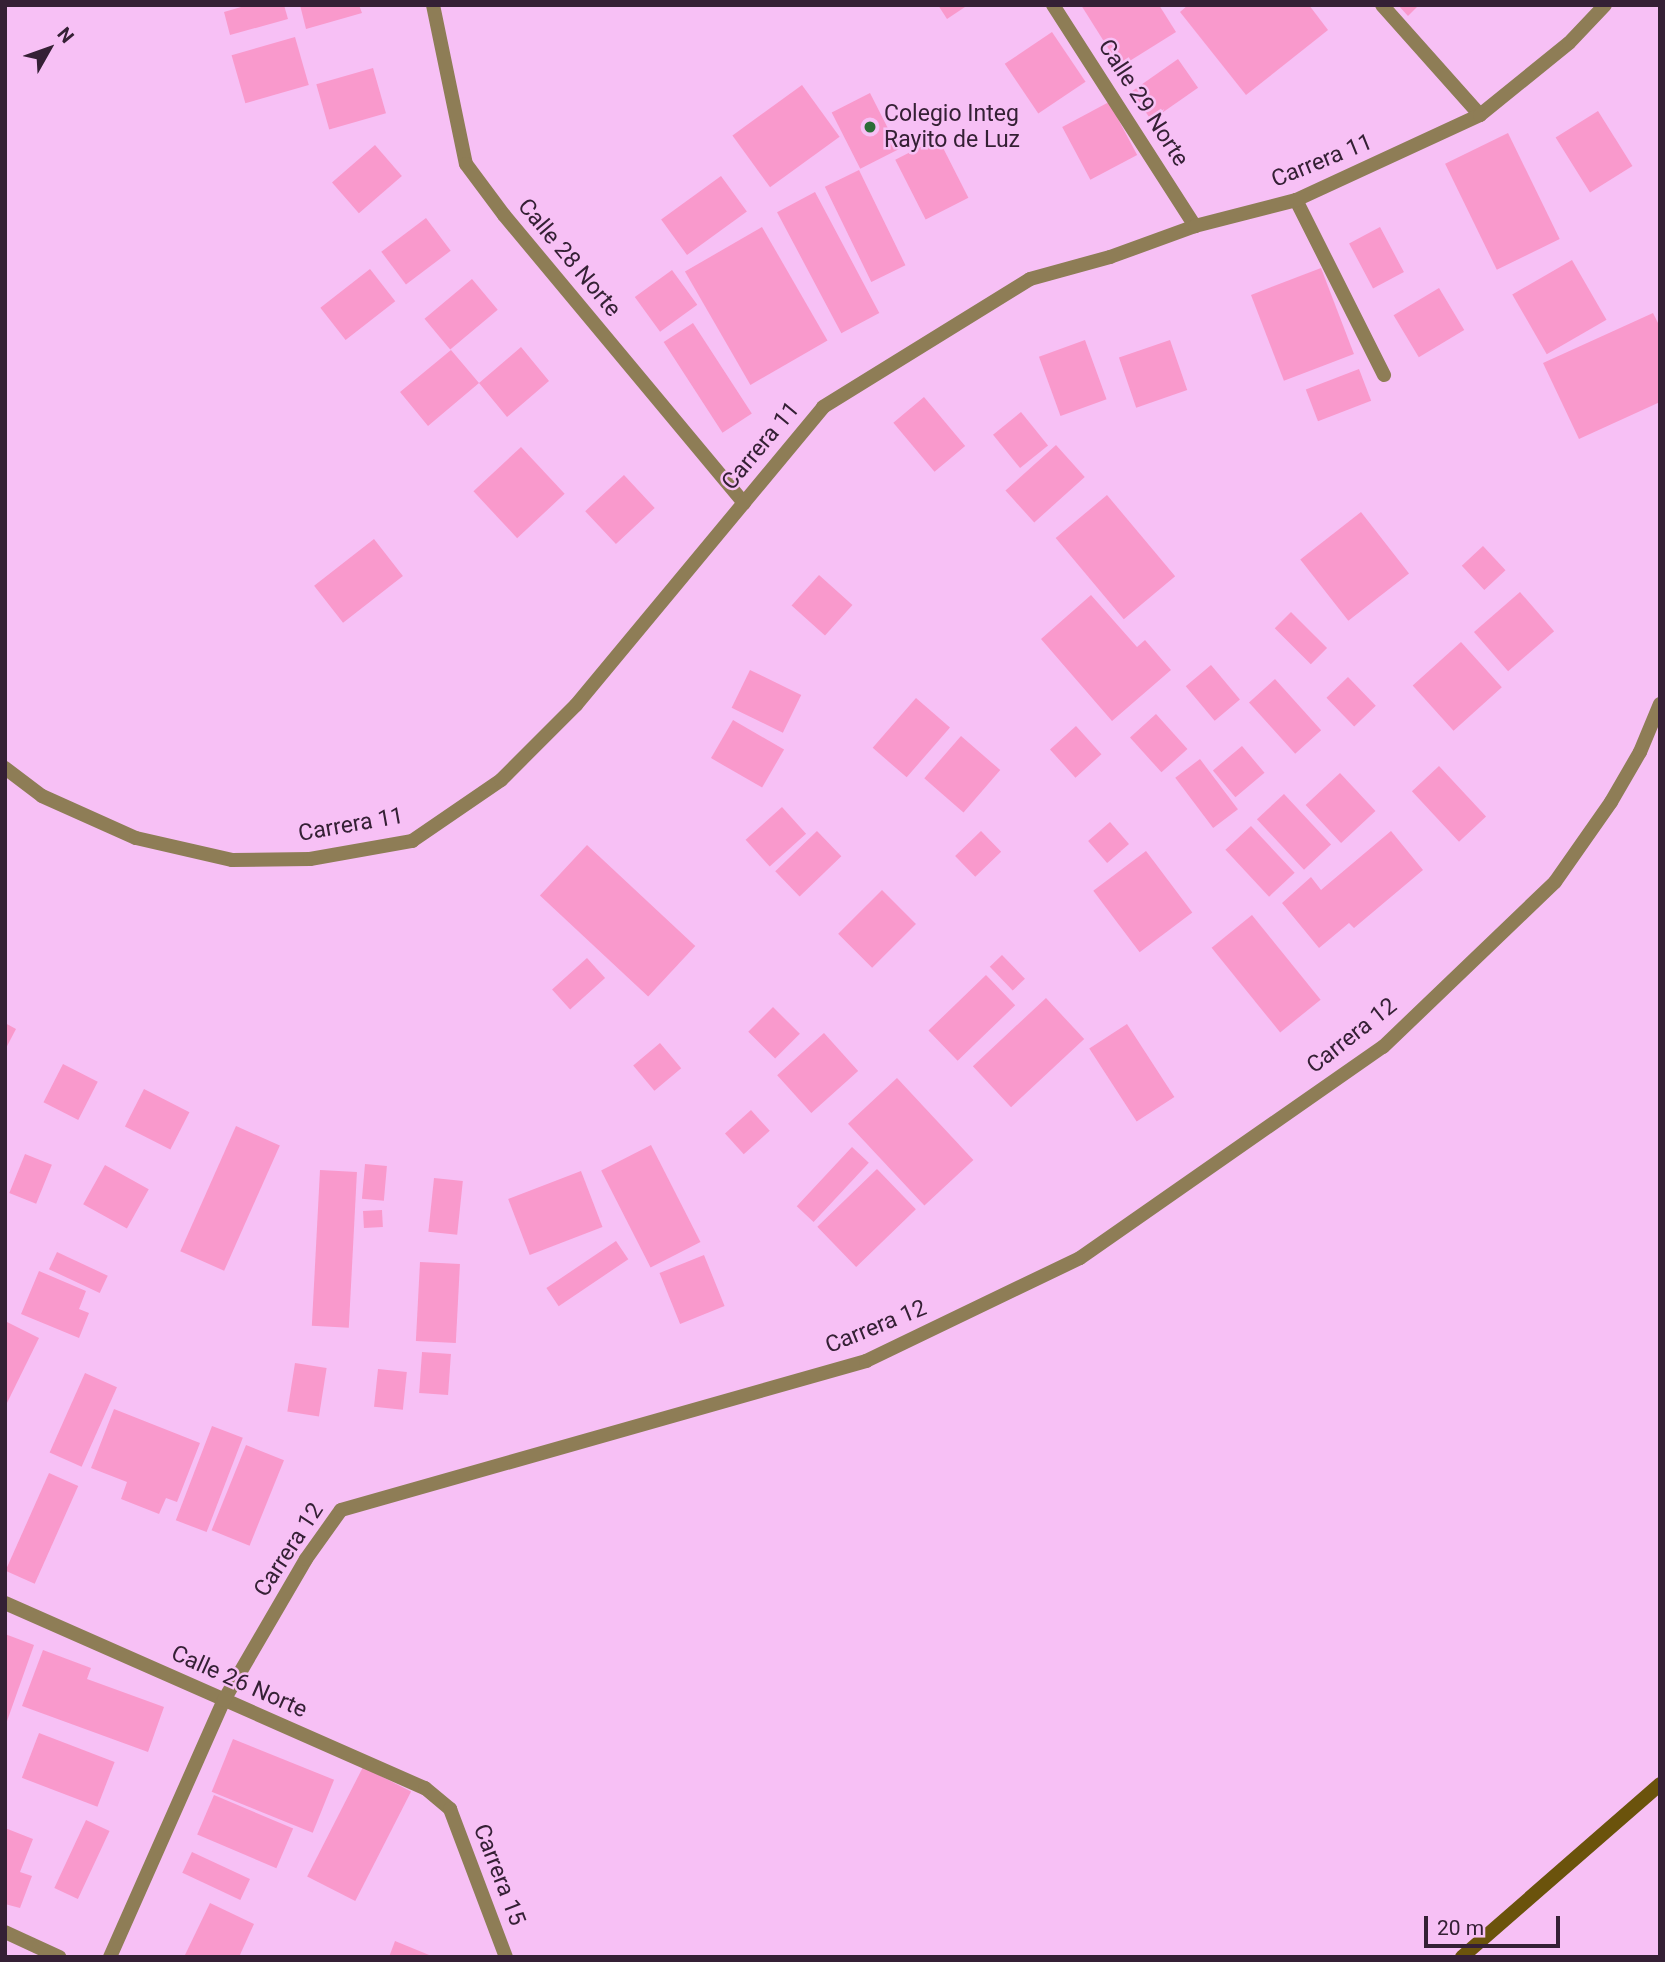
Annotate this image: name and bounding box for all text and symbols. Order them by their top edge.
north arrow [14,14,84,84]
text: N [52,23,79,48]
street label: Calle 29 Norte [1092,34,1194,172]
place label: Colegio Integ Rayito de Luz [884,100,1020,154]
marker: Colegio Integ Rayito de Luz [862,119,878,135]
street label: Carrera 11 [1267,128,1377,194]
street label: Calle 28 Norte [512,193,626,323]
street label: Carrera 11 [716,396,806,496]
street label: Carrera 11 [296,802,406,848]
street label: Carrera 12 [1302,992,1402,1080]
street label: Carrera 12 [821,1294,931,1360]
street label: Carrera 12 [248,1498,330,1602]
street label: Calle 26 Norte [167,1640,311,1724]
street label: Carrera 15 [467,1820,531,1930]
scale bar [1427,1902,1564,1946]
text: 20 m [1437,1916,1484,1940]

